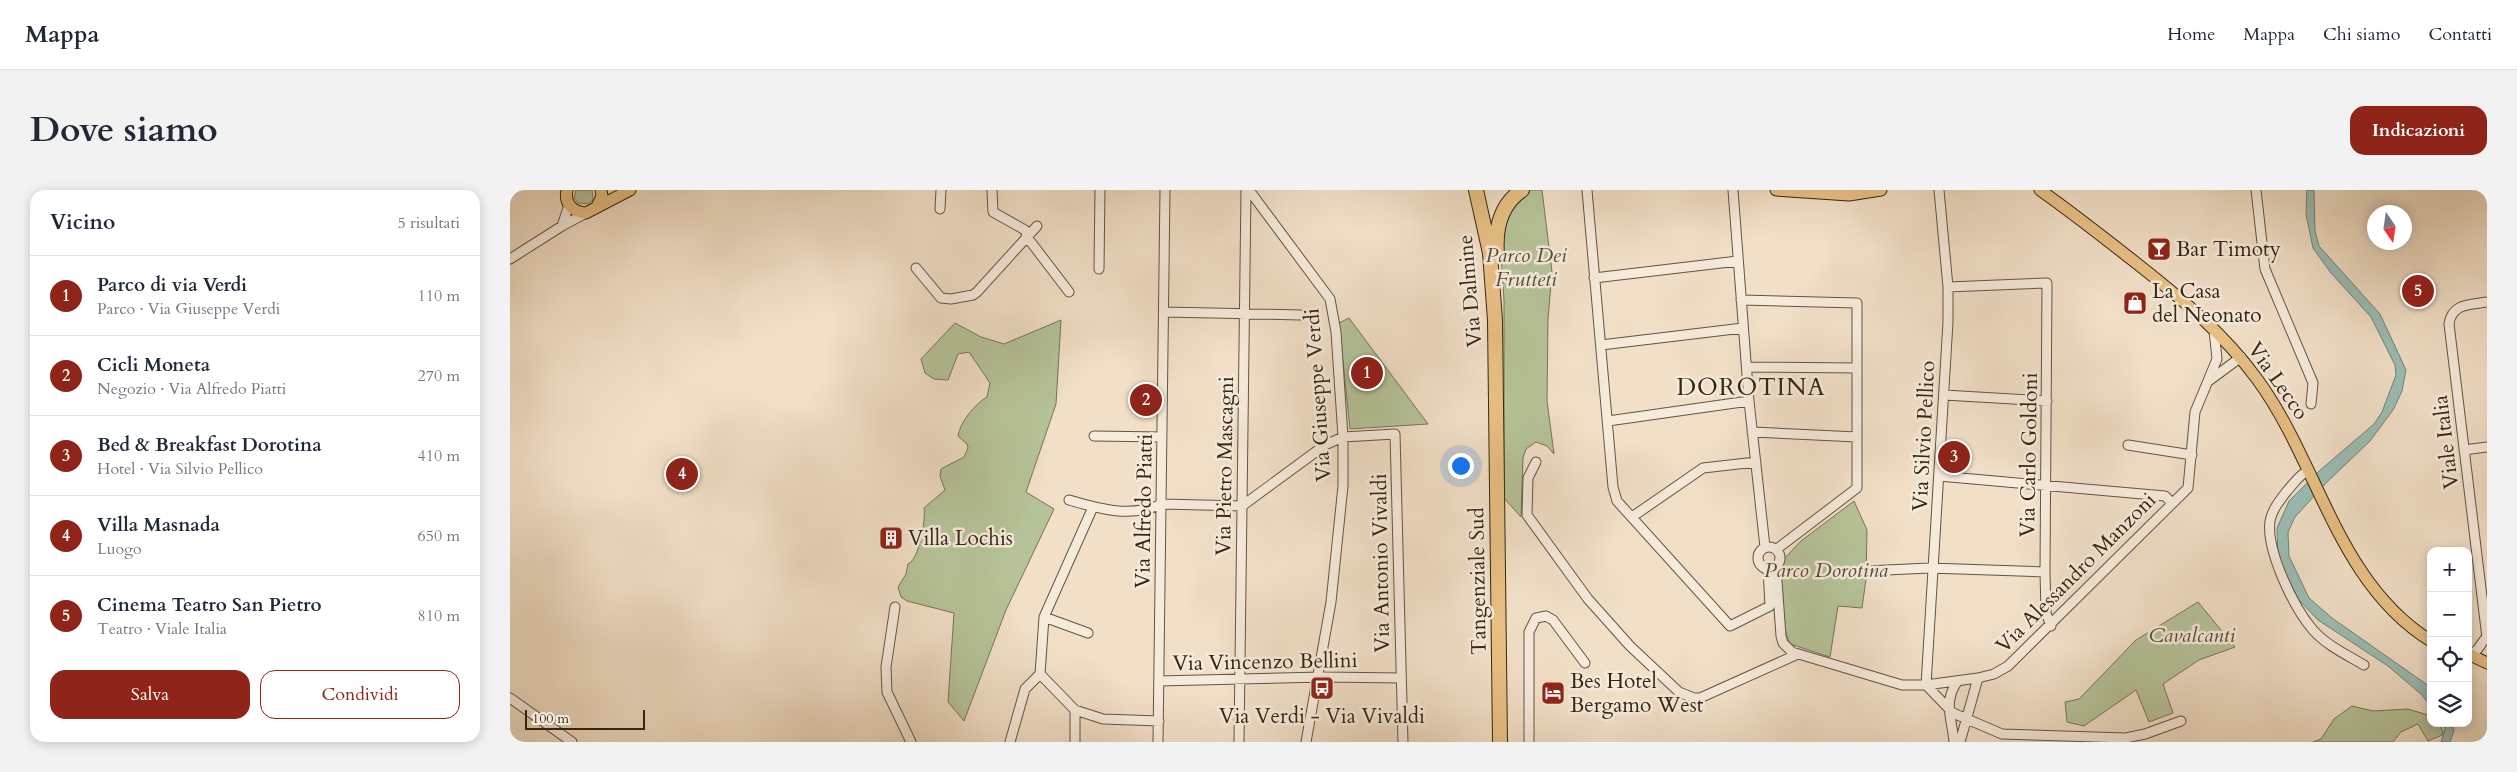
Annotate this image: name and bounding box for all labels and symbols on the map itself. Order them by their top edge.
north arrow [2367,205,2412,250]
street label: Via Dalmine [1451,234,1489,348]
place label: Bar Timoty [2176,235,2281,264]
bar icon: Bar Timoty [2146,236,2172,262]
park label: Parco Dei Frutteti [1485,241,1567,294]
pin: 5 [2402,272,2434,310]
place label: La Casa del Neonato [2152,277,2262,330]
shop icon: La Casa del Neonato [2122,290,2148,316]
street label: Via Giuseppe Verdi [1297,307,1339,483]
street label: Via Lecco [2241,336,2315,426]
pin: 1 [1351,354,1383,392]
street label: Via Silvio Pellico [1906,360,1942,512]
district label: DOROTINA [1677,371,1825,404]
street label: Via Carlo Goldoni [2013,372,2045,538]
street label: Via Pietro Mascagni [1209,376,1241,556]
pin: 2 [1130,381,1162,419]
street label: Viale Italia [2426,394,2466,490]
street label: Via Alfredo Piatti [1128,433,1160,589]
pin: 3 [1938,438,1970,476]
your location [1448,453,1474,479]
pin: 4 [666,455,698,493]
street label: Via Antonio Vivaldi [1365,473,1397,653]
street label: Via Alessandro Manzoni [1989,486,2163,660]
street label: Tangenziale Sud [1462,507,1494,655]
place label: Villa Lochis [908,524,1013,553]
building icon: Villa Lochis [878,525,904,551]
park label: Parco Dorotina [1764,556,1888,585]
park label: Cavalcanti [2149,621,2236,650]
street label: Via Vincenzo Bellini [1172,646,1358,678]
place label: Bes Hotel Bergamo West [1570,667,1704,720]
bus stop icon: Via Verdi - Via Vivaldi [1309,675,1335,701]
hotel icon: Bes Hotel Bergamo West [1540,680,1566,706]
place label: Via Verdi - Via Vivaldi [1219,702,1425,731]
scale bar [525,707,645,730]

